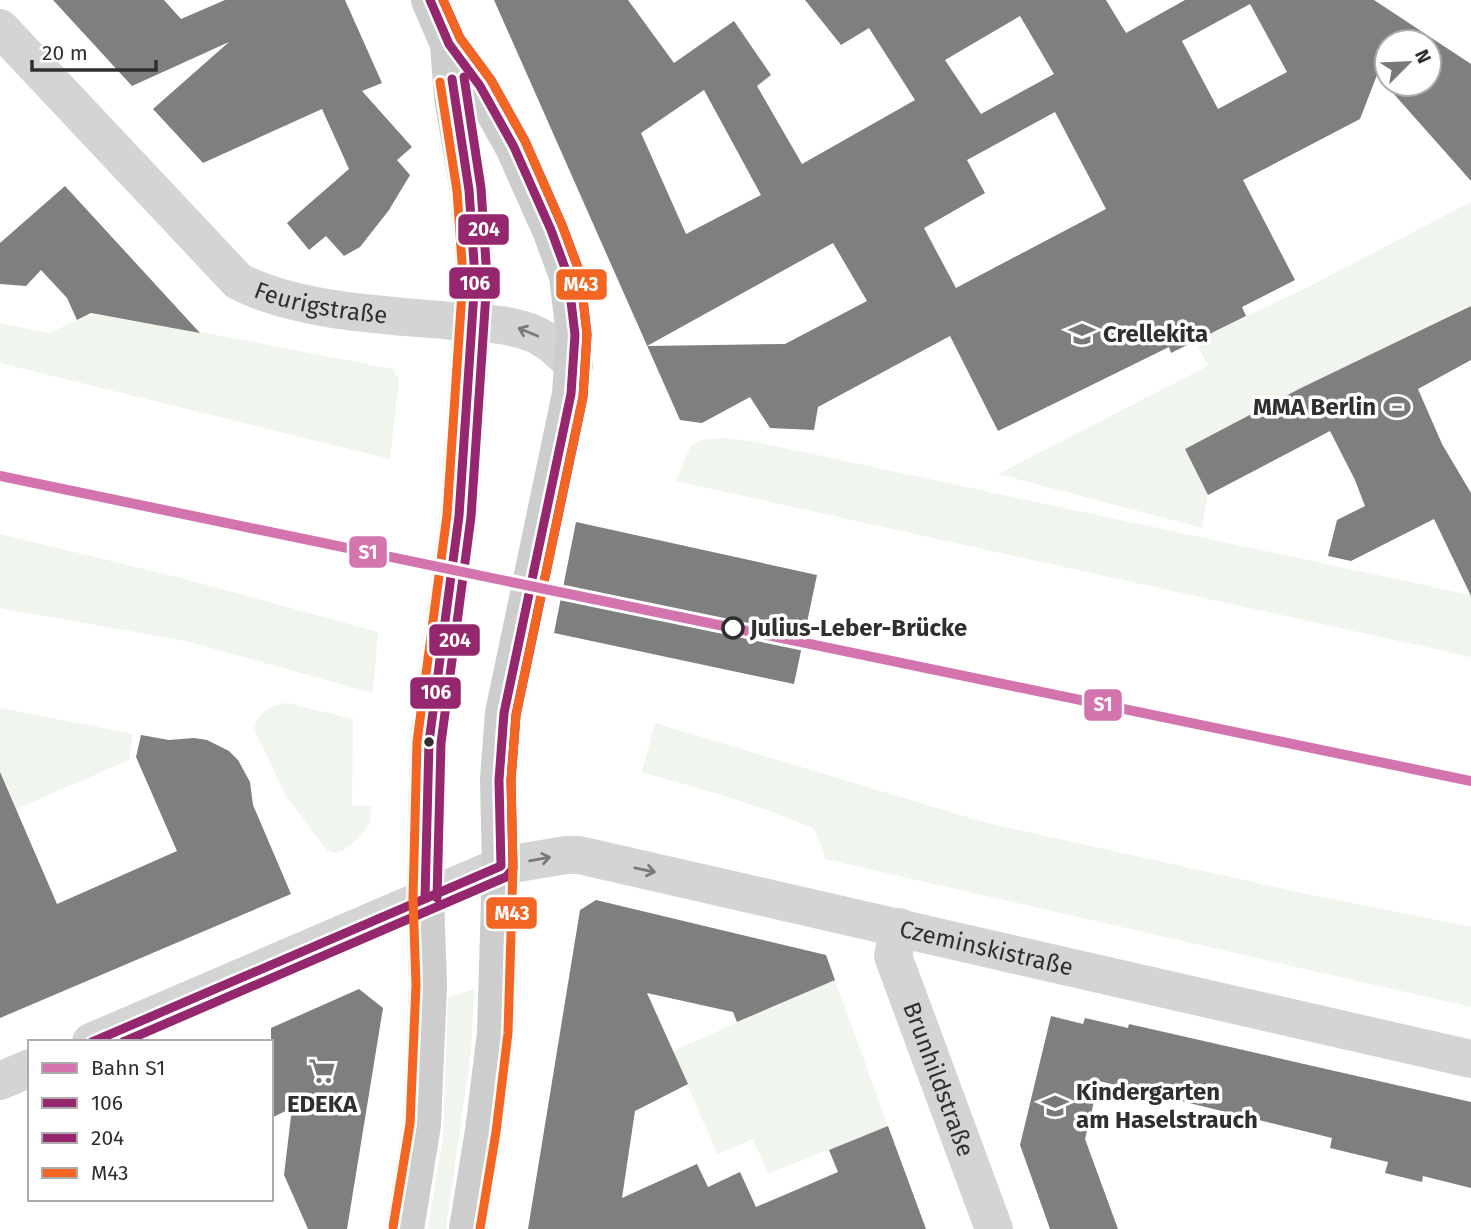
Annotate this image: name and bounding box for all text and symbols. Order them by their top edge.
scale bar [32,28,156,72]
north arrow [1373,28,1443,98]
text: 20 m [42,40,88,66]
text: N [1410,46,1436,67]
line badge: 204 [457,213,510,246]
text: 204 [468,218,500,241]
line badge: 106 [448,266,501,300]
line badge: M43 [555,268,608,301]
text: 106 [460,272,491,295]
text: M43 [563,273,599,296]
street label: Feurigstraße [250,276,389,329]
school or university icon: Crellekita [1067,319,1097,349]
place label: Crellekita [1103,320,1208,348]
one-way arrow [518,325,540,338]
sports icon: MMA Berlin [1382,392,1412,422]
place label: MMA Berlin [1253,393,1376,421]
line badge: S1 [348,535,388,569]
text: S1 [358,541,378,564]
place label: Julius-Leber-Brücke [749,614,967,642]
marker: Julius-Leber-Brücke [722,617,744,639]
line badge: 204 [428,623,481,657]
text: 204 [439,629,471,652]
line badge: 106 [409,676,462,710]
text: 106 [421,681,452,704]
line badge: S1 [1083,688,1123,722]
text: S1 [1093,693,1113,716]
unlabelled marker [422,735,436,749]
one-way arrow [528,852,551,865]
one-way arrow [634,865,656,878]
line badge: M43 [485,896,538,930]
text: M43 [494,902,530,925]
street label: Czeminskistraße [897,915,1076,982]
street label: Brunhildstraße [897,998,980,1160]
legend [28,1040,273,1201]
text: Bahn S1 [91,1055,165,1081]
supermarket icon: EDEKA [307,1056,337,1086]
place label: Kindergarten am Haselstrauch [1076,1078,1258,1134]
text: 106 [91,1090,123,1116]
place label: EDEKA [287,1090,358,1118]
school or university icon: Kindergarten am Haselstrauch [1040,1091,1070,1121]
text: 204 [91,1125,124,1151]
text: M43 [91,1160,128,1186]

